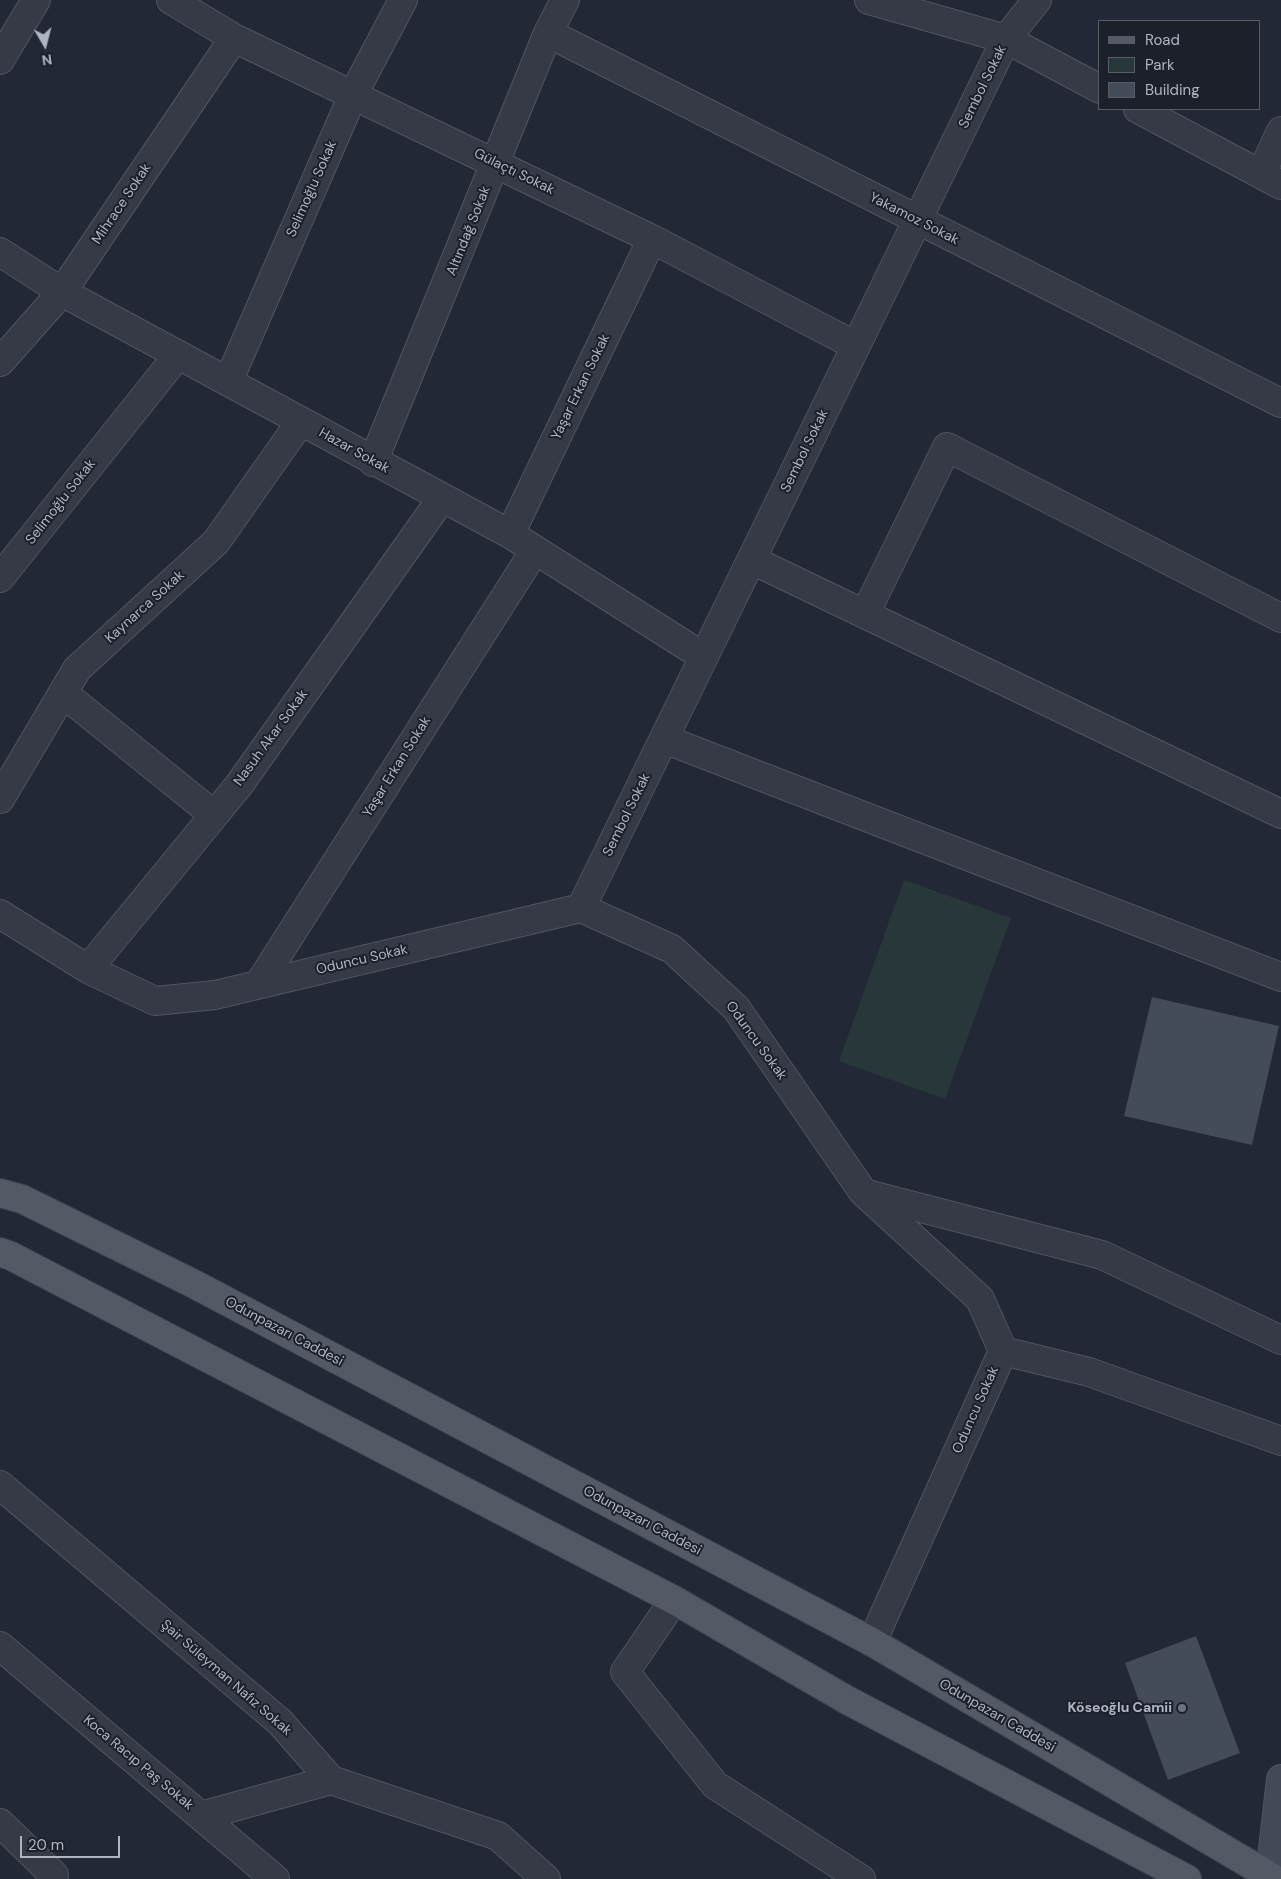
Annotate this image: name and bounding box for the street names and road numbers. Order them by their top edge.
street label: Sembol Sokak [956,43,1010,131]
street label: Selimoğlu Sokak [283,138,341,240]
street label: Gülaçtı Sokak [471,145,557,199]
street label: Mihrace Sokak [89,160,155,248]
street label: Altındağ Sokak [443,184,495,278]
street label: Yakamoz Sokak [866,189,962,249]
street label: Yaşar Erkan Sokak [548,331,614,443]
street label: Sembol Sokak [778,407,832,495]
street label: Hazar Sokak [316,425,392,477]
street label: Selimoğlu Sokak [22,456,100,548]
street label: Kaynarca Sokak [102,567,188,647]
street label: Nasuh Akar Sokak [230,687,312,789]
street label: Yaşar Erkan Sokak [359,713,435,821]
street label: Sembol Sokak [600,771,654,859]
street label: Oduncu Sokak [315,941,409,979]
street label: Oduncu Sokak [722,998,790,1084]
street label: Odunpazarı Caddesi [222,1294,346,1370]
street label: Oduncu Sokak [949,1364,1003,1456]
street label: Odunpazarı Caddesi [580,1483,704,1559]
street label: Şair Süleyman Nafız Sokak [157,1617,295,1739]
street label: Odunpazarı Caddesi [936,1676,1058,1756]
street label: Koca Racıp Paş Sokak [79,1712,197,1814]

